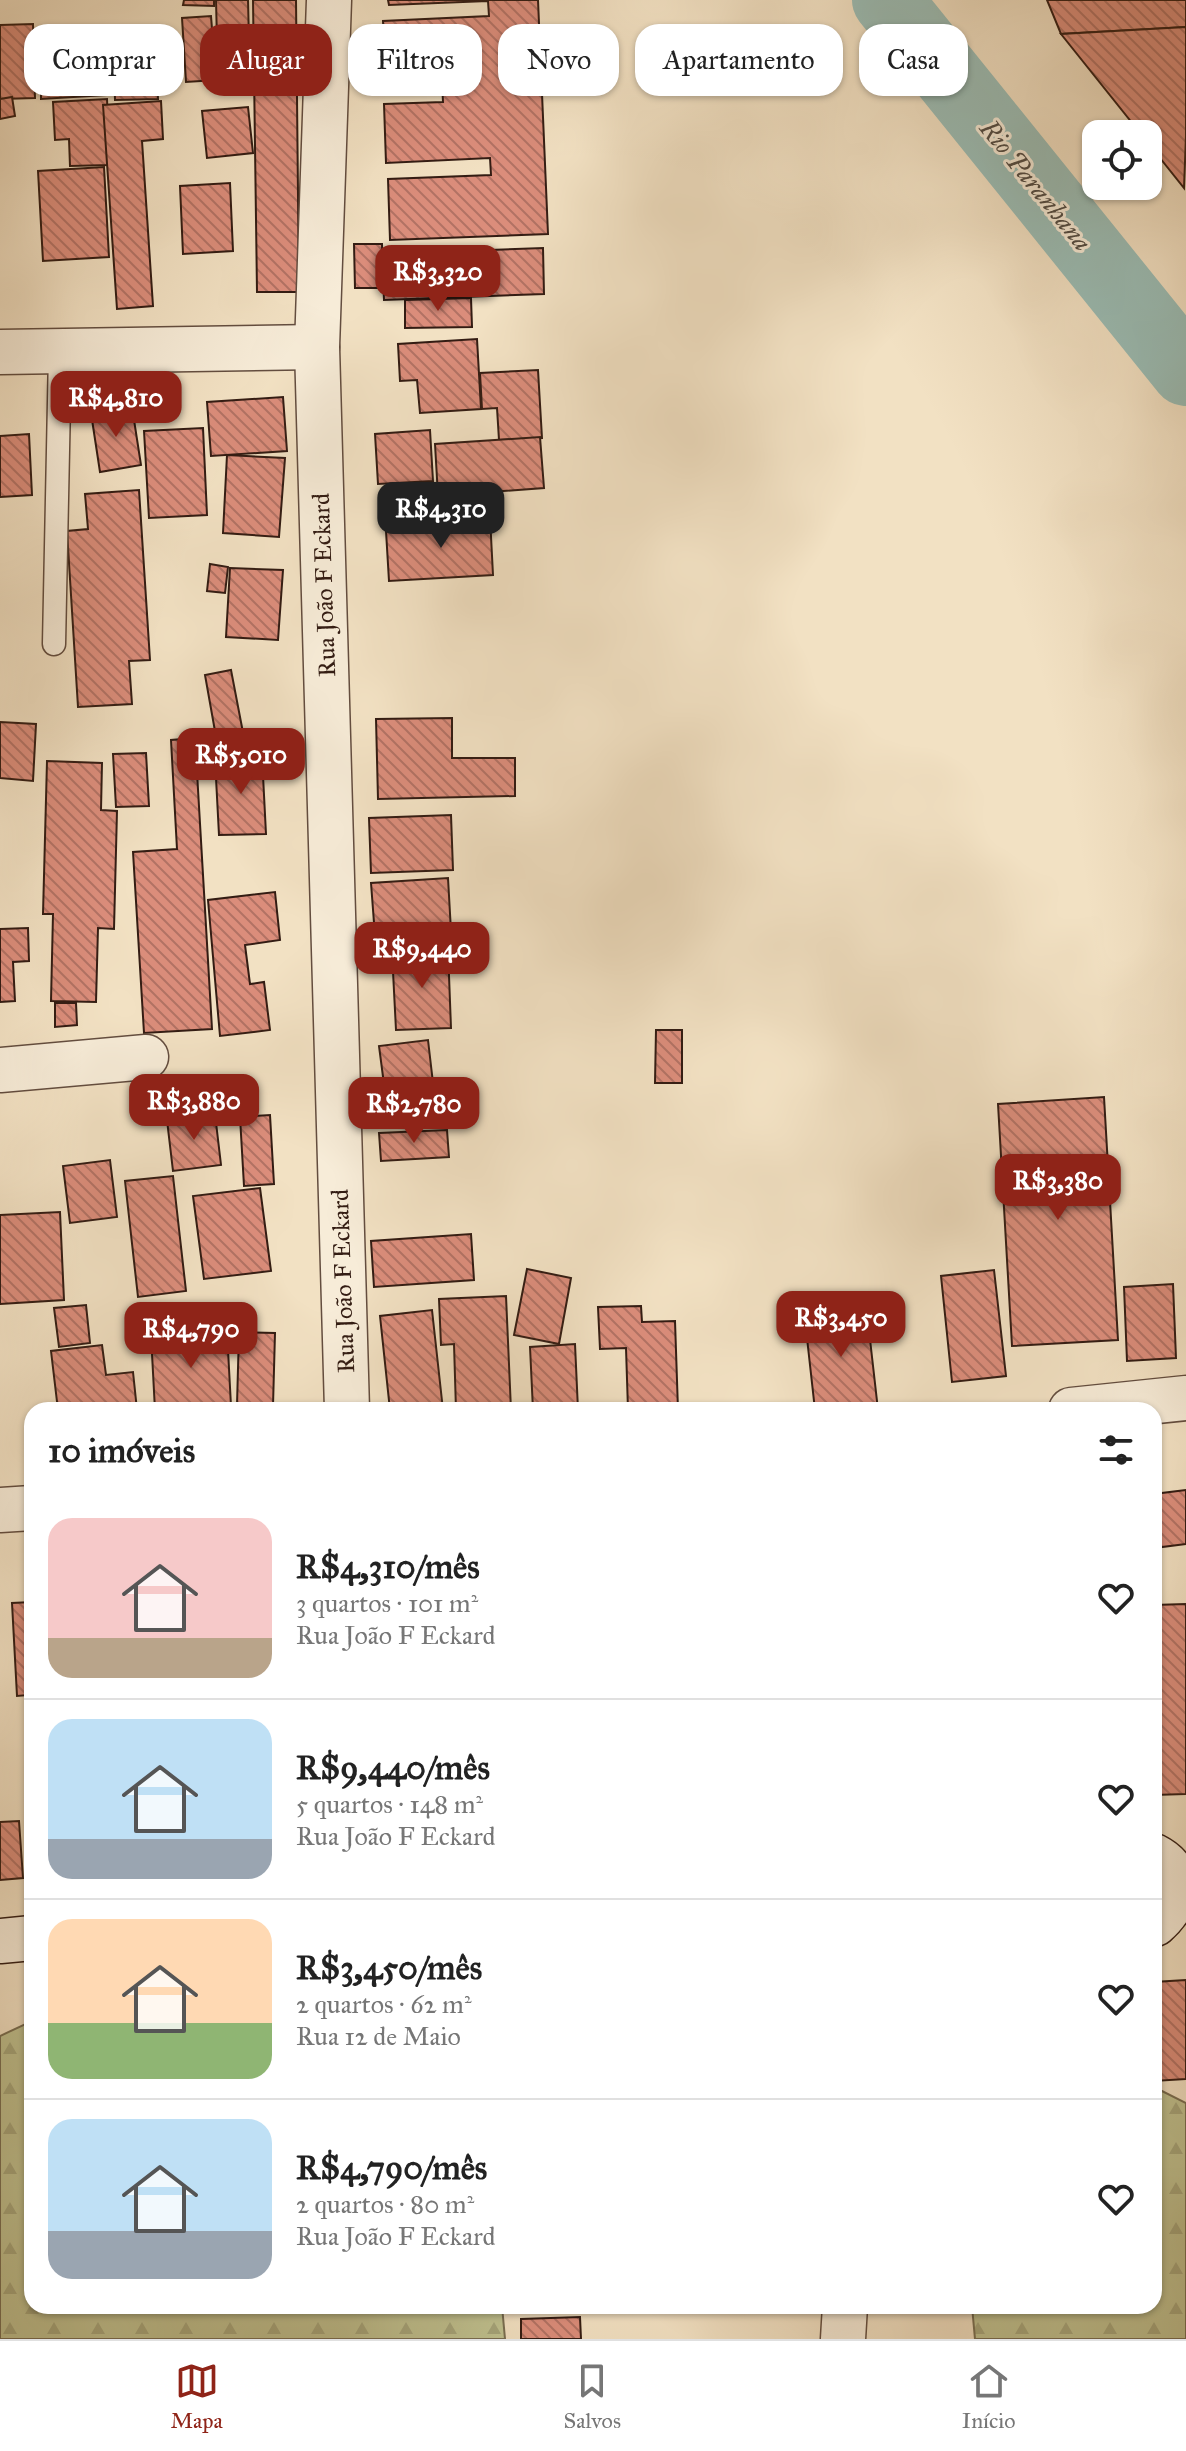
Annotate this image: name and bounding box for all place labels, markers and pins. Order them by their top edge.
pin: R$3,320 [364,245,512,313]
pin: R$4,810 [42,371,190,439]
pin: R$4,310 [367,482,515,550]
pin: R$5,010 [167,728,315,796]
pin: R$9,440 [348,922,496,990]
pin: R$3,880 [120,1074,268,1142]
pin: R$2,780 [340,1077,488,1145]
pin: R$3,380 [984,1154,1132,1222]
pin: R$3,450 [767,1291,915,1359]
pin: R$4,790 [117,1302,265,1370]

